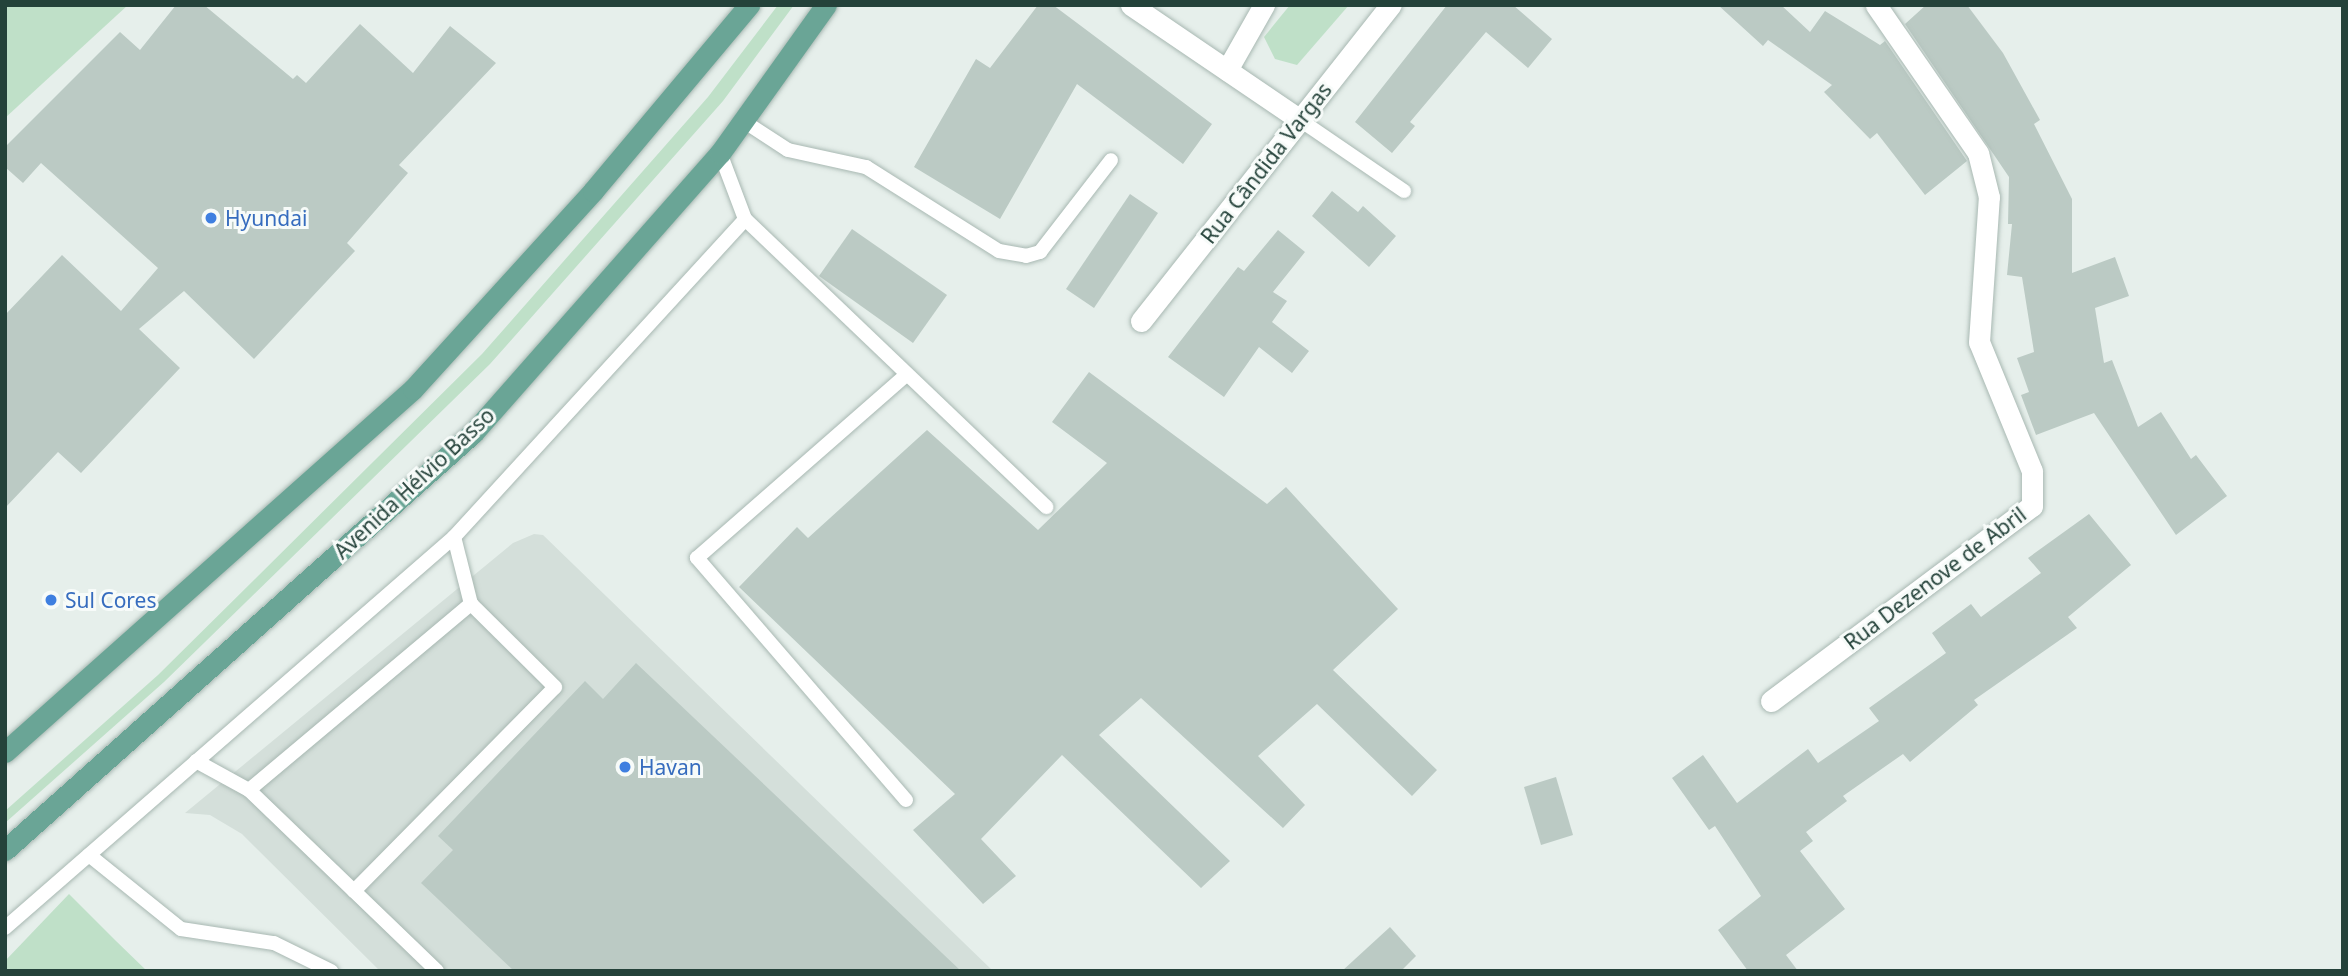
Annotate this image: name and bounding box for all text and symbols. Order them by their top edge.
street label: Rua Cândida Vargas [1195,78,1337,248]
place label: Hyundai [225,205,307,231]
marker: Hyundai [203,210,219,226]
street label: Avenida Hélvio Basso [329,402,499,564]
street label: Rua Dezenove de Abril [1839,501,2031,655]
place label: Sul Cores [65,587,157,613]
marker: Sul Cores [43,592,59,608]
place label: Havan [639,754,702,780]
marker: Havan [617,759,633,775]

